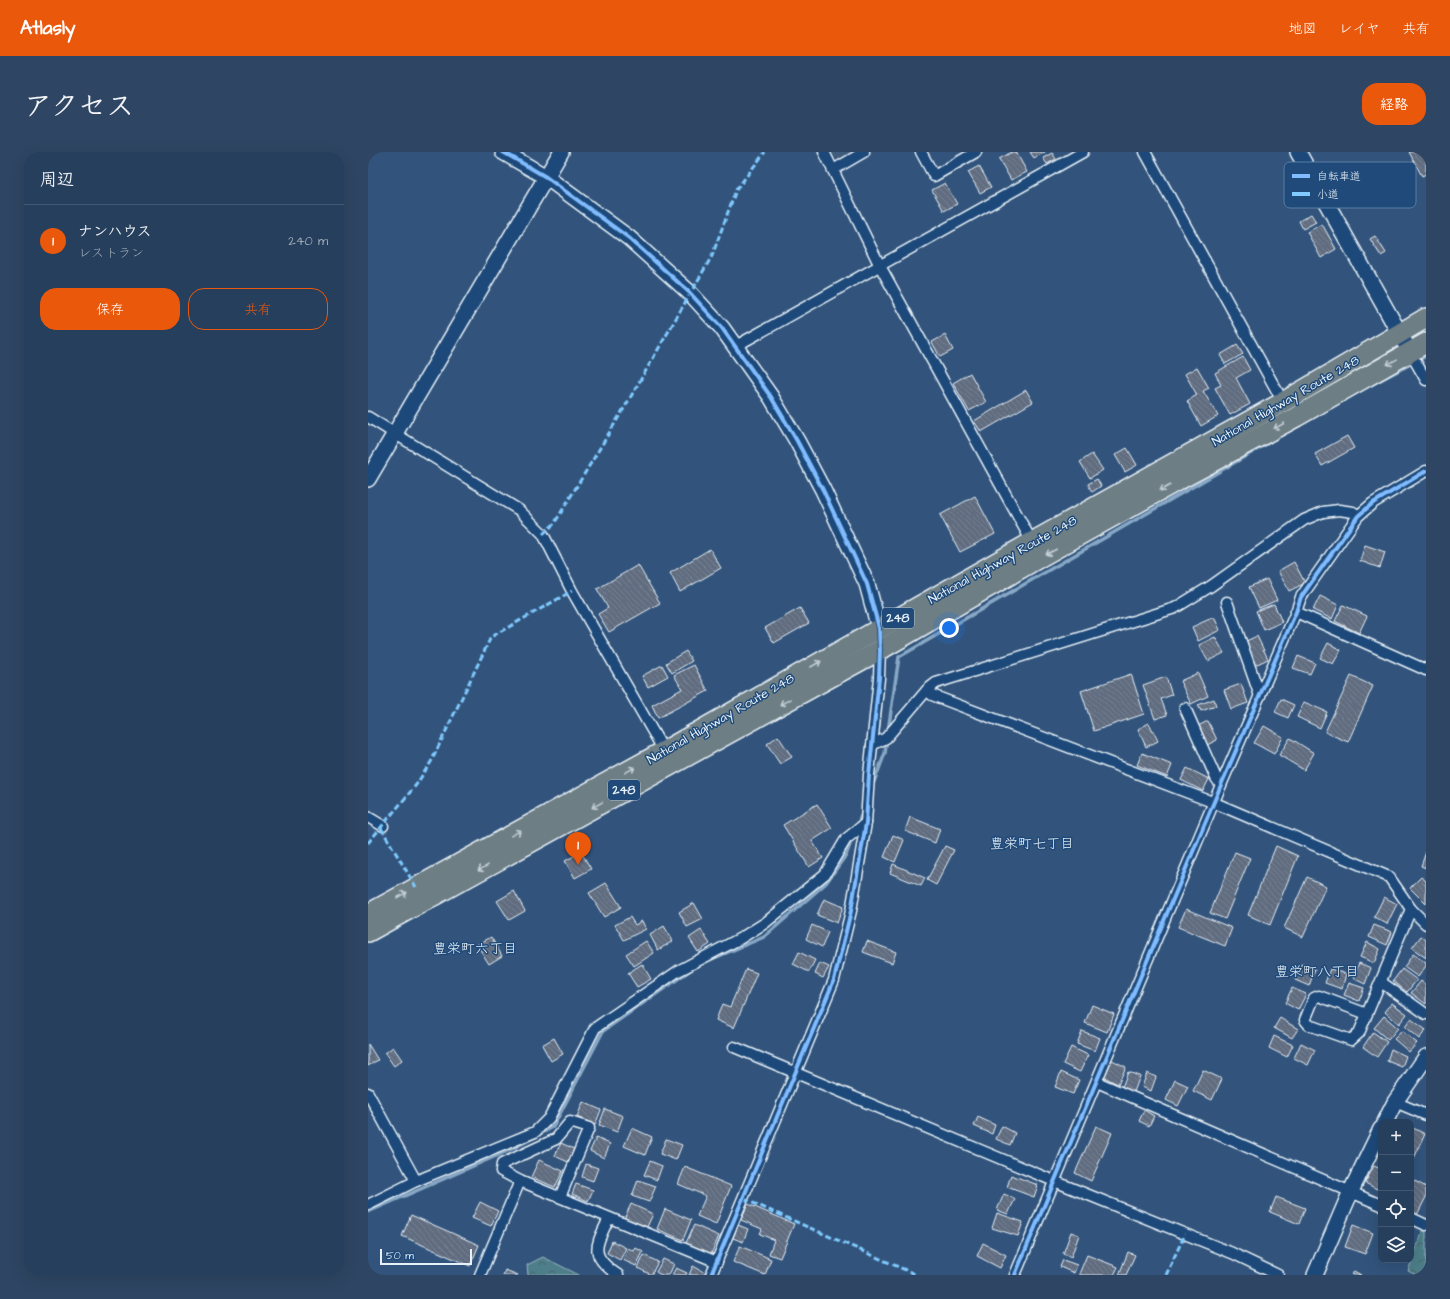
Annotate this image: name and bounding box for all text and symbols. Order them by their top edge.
text: Atlasly [20,15,75,42]
text: 地図 [1289,19,1317,39]
text: レイヤ [1339,19,1380,39]
text: 共有 [1402,19,1430,39]
button: 経路 [1362,83,1426,125]
text: アクセス [24,87,134,126]
legend [1284,162,1416,208]
text: 周辺 [40,168,74,192]
text: 自転車道 [1317,169,1361,184]
text: 小道 [1317,187,1339,202]
text: ナンハウス [78,221,152,242]
text: 1 [52,232,54,250]
text: 240 m [288,232,328,250]
text: レストラン [78,244,144,262]
button: 保存 [40,288,180,330]
button: 共有 [188,288,328,330]
street label: National Highway Route 248 [1208,351,1364,451]
one-way arrow [1386,359,1398,366]
one-way arrow [1273,423,1285,431]
one-way arrow [1159,485,1171,493]
street label: National Highway Route 248 [925,511,1081,609]
one-way arrow [1045,549,1057,556]
road number: 248 [882,608,914,628]
your location [939,618,959,638]
one-way arrow [810,660,822,668]
street label: National Highway Route 248 [643,669,799,769]
one-way arrow [779,699,791,707]
one-way arrow [624,765,636,773]
road number: 248 [608,780,640,800]
one-way arrow [591,801,603,809]
one-way arrow [510,828,522,836]
pin: 1 [565,832,591,865]
district label: 豊栄町七丁目 [990,834,1074,854]
one-way arrow [477,865,489,872]
one-way arrow [396,891,408,899]
district label: 豊栄町六丁目 [433,939,517,959]
district label: 豊栄町八丁目 [1275,962,1359,982]
map controls [1378,1119,1414,1263]
button: + [1378,1119,1414,1155]
button: − [1378,1155,1414,1191]
button: locate [1378,1191,1414,1227]
button: layers [1378,1227,1414,1263]
scale bar [380,1247,472,1266]
text: 50 m [386,1248,414,1263]

